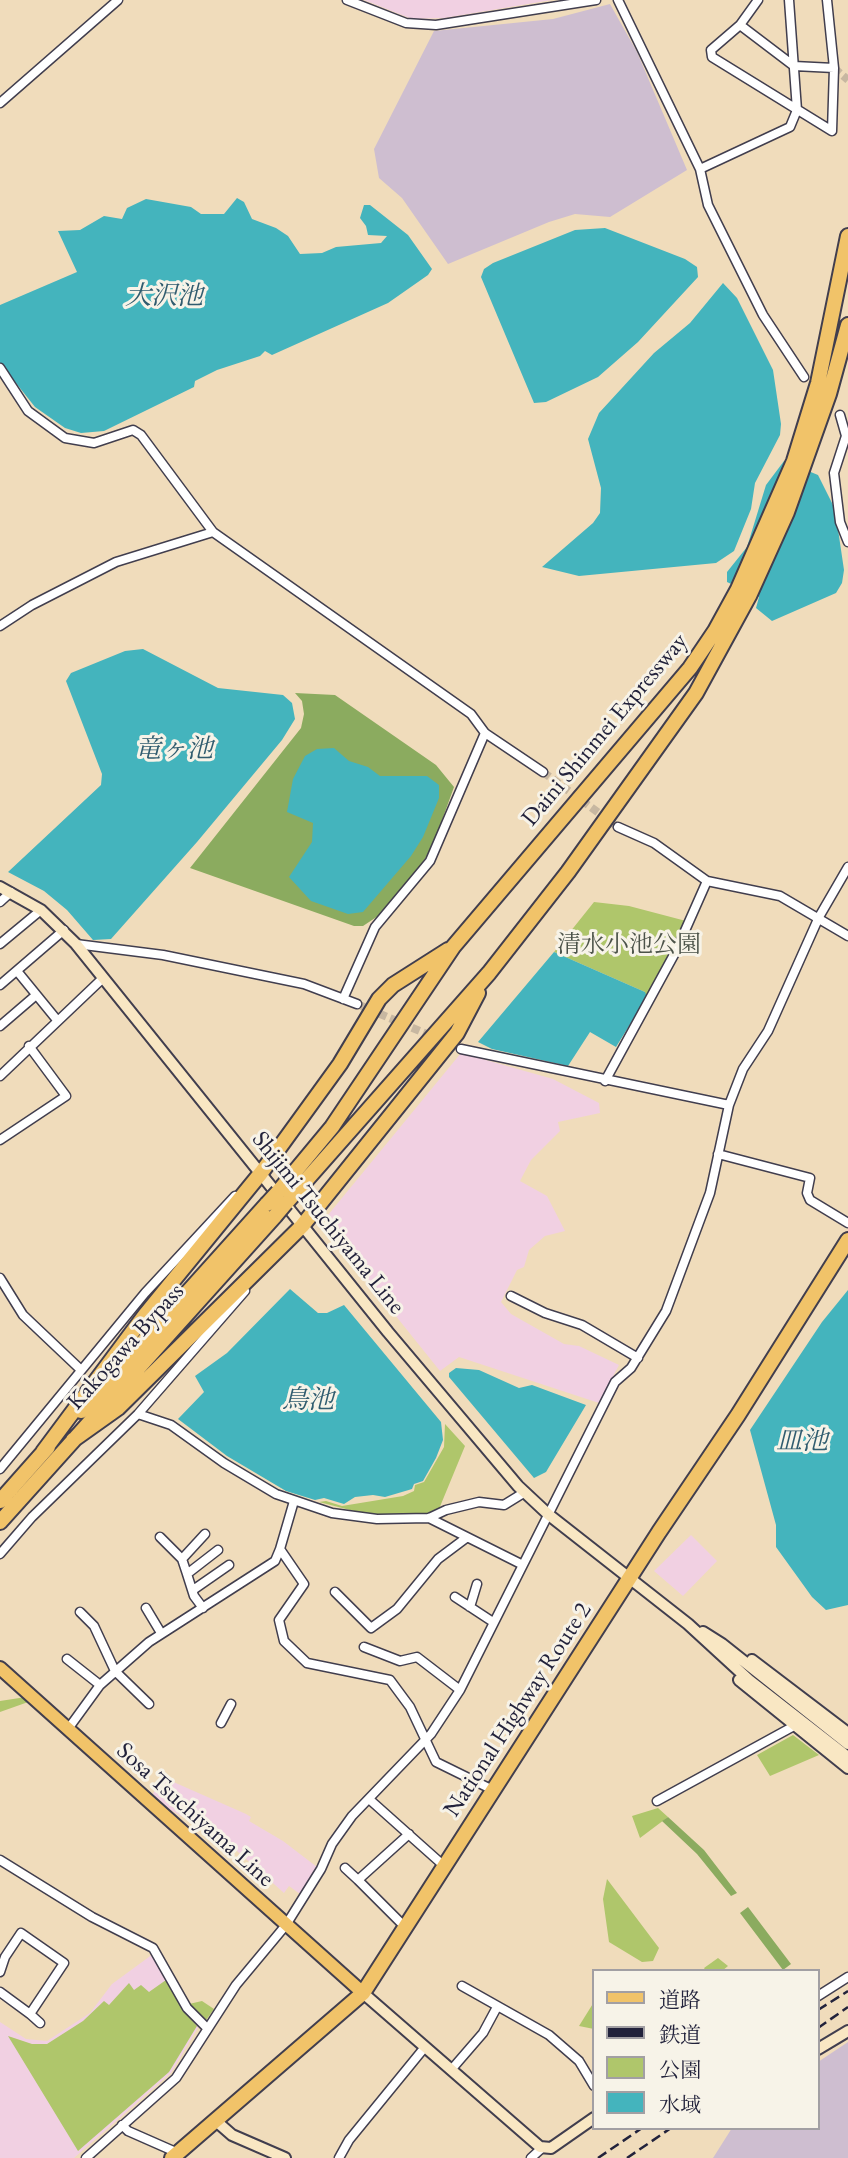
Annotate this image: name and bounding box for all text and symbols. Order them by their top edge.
water label: 大沢池 [125,281,203,313]
street label: Daini Shinmei Expressway [516,628,694,832]
water label: 竜ヶ池 [135,734,213,766]
park label: 清水小池公園 [557,931,701,959]
street label: Shijimi Tsuchiyama Line [245,1126,411,1320]
street label: Kakogawa Bypass [62,1278,190,1416]
water label: 鳥池 [282,1385,334,1417]
water label: 皿池 [776,1426,828,1458]
street label: National Highway Route 2 [438,1597,598,1823]
street label: Sosa Tsuchiyama Line [110,1737,280,1893]
legend [592,1969,820,2130]
text: 道路 [659,1986,701,2013]
text: 鉄道 [659,2021,701,2048]
text: 公園 [659,2056,701,2083]
text: 水域 [659,2091,701,2118]

